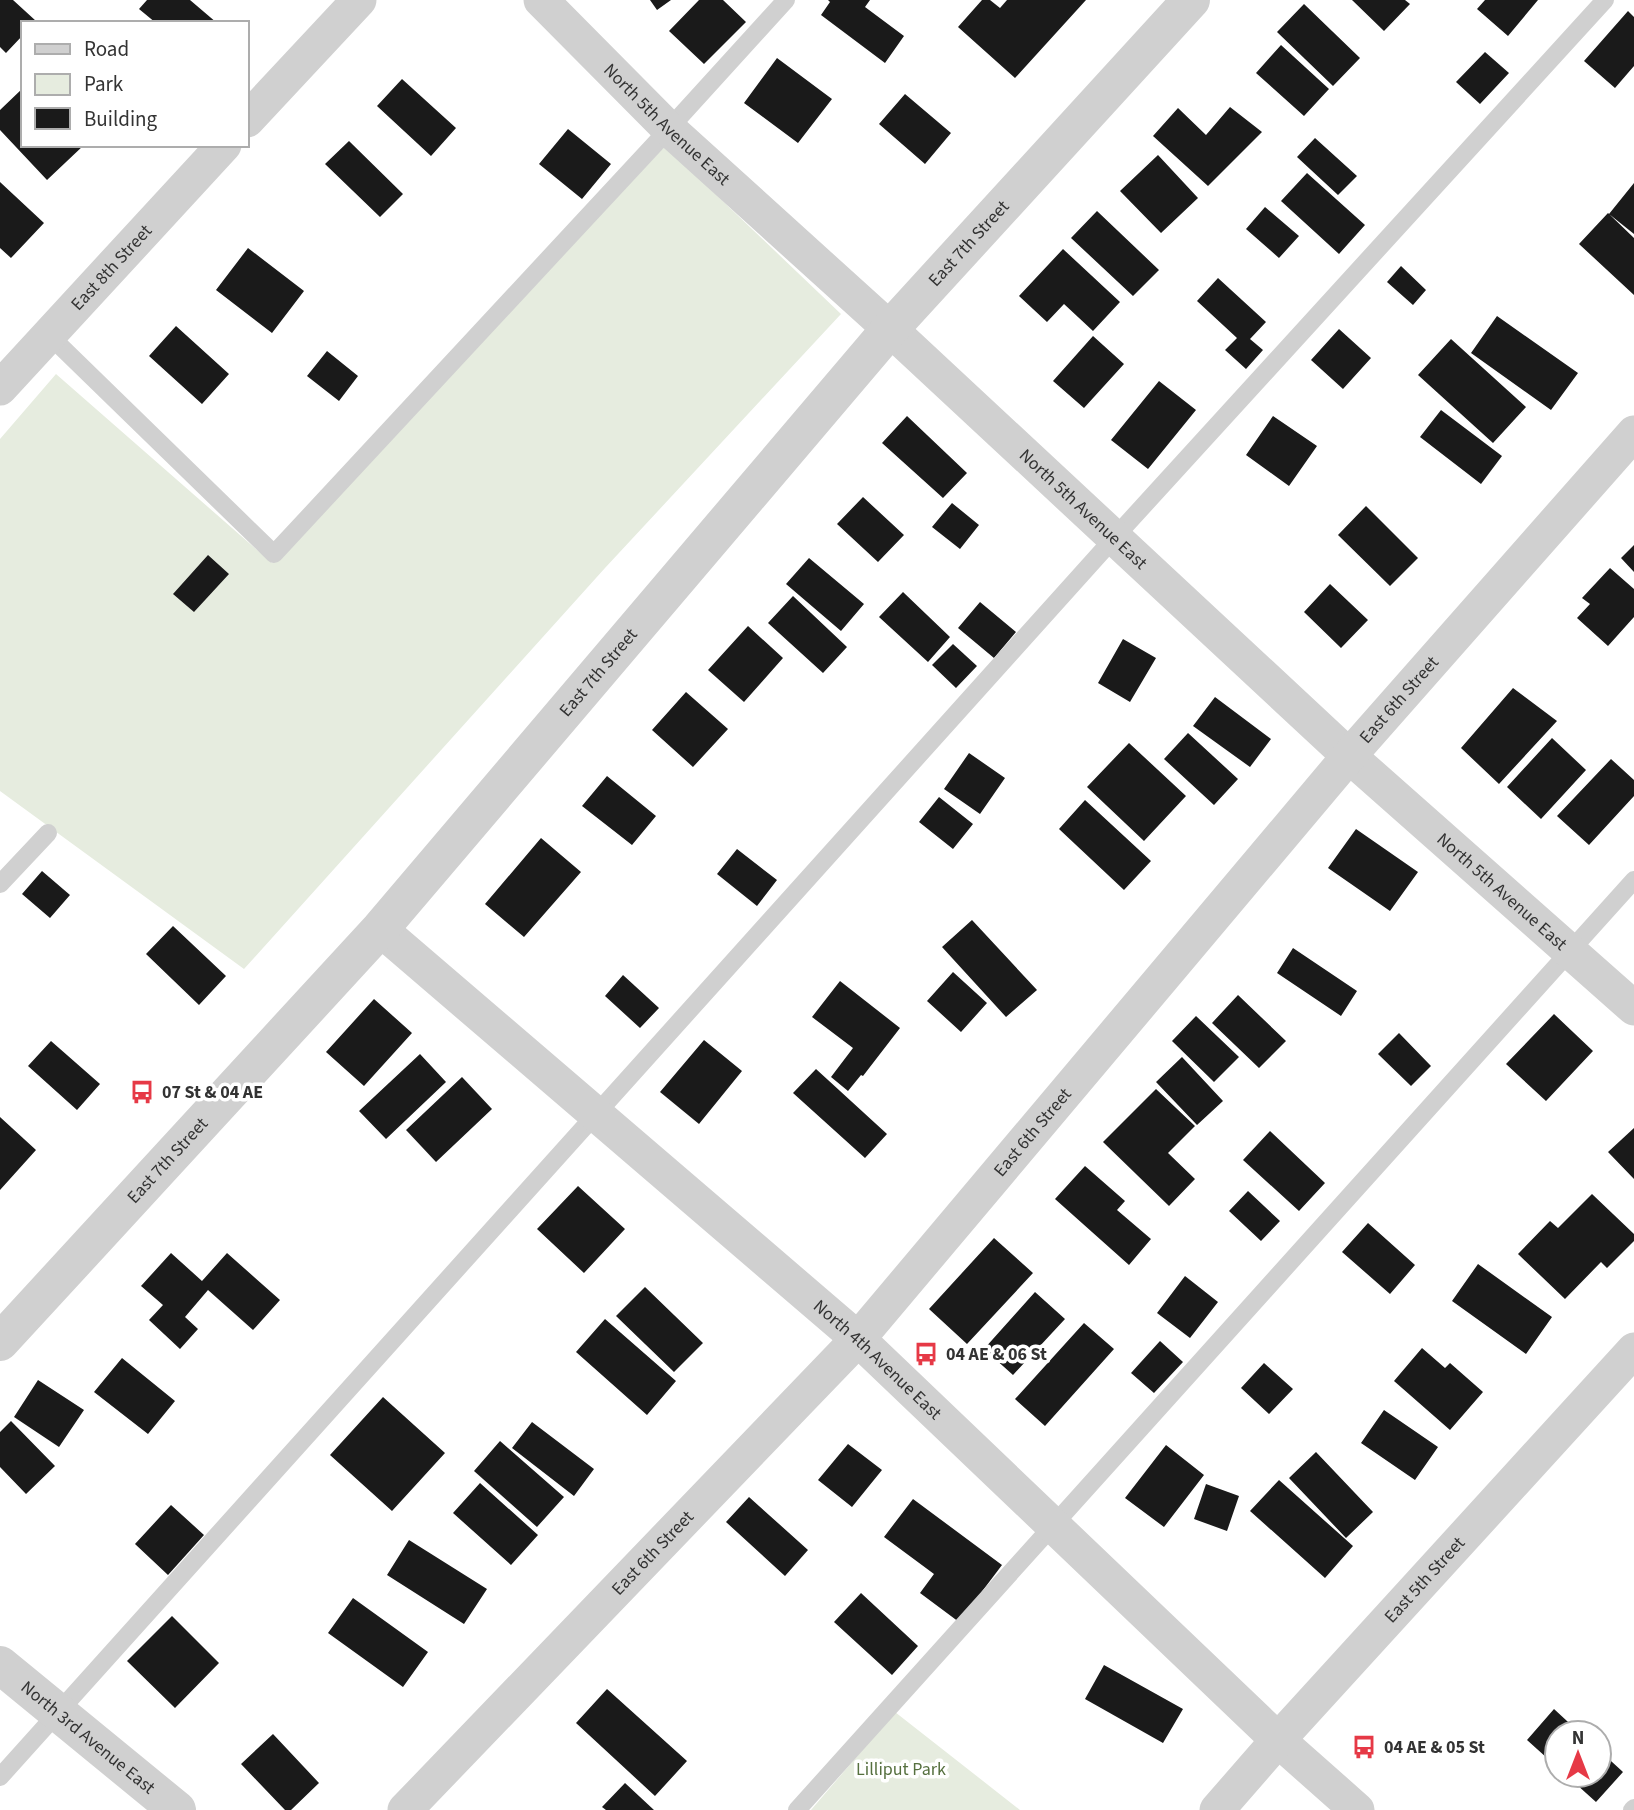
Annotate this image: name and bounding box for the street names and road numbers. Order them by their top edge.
street label: North 5th Avenue East [598,58,735,191]
street label: East 7th Street [923,195,1015,292]
street label: East 8th Street [65,219,158,316]
street label: North 5th Avenue East [1014,443,1153,575]
street label: East 7th Street [554,623,643,722]
street label: East 6th Street [1354,651,1445,749]
street label: North 5th Avenue East [1431,827,1572,956]
street label: East 6th Street [988,1083,1077,1182]
street label: East 7th Street [121,1112,214,1209]
street label: North 4th Avenue East [808,1294,947,1425]
street label: East 6th Street [606,1505,700,1601]
street label: East 5th Street [1379,1531,1471,1629]
street label: North 3rd Avenue East [15,1675,160,1800]

